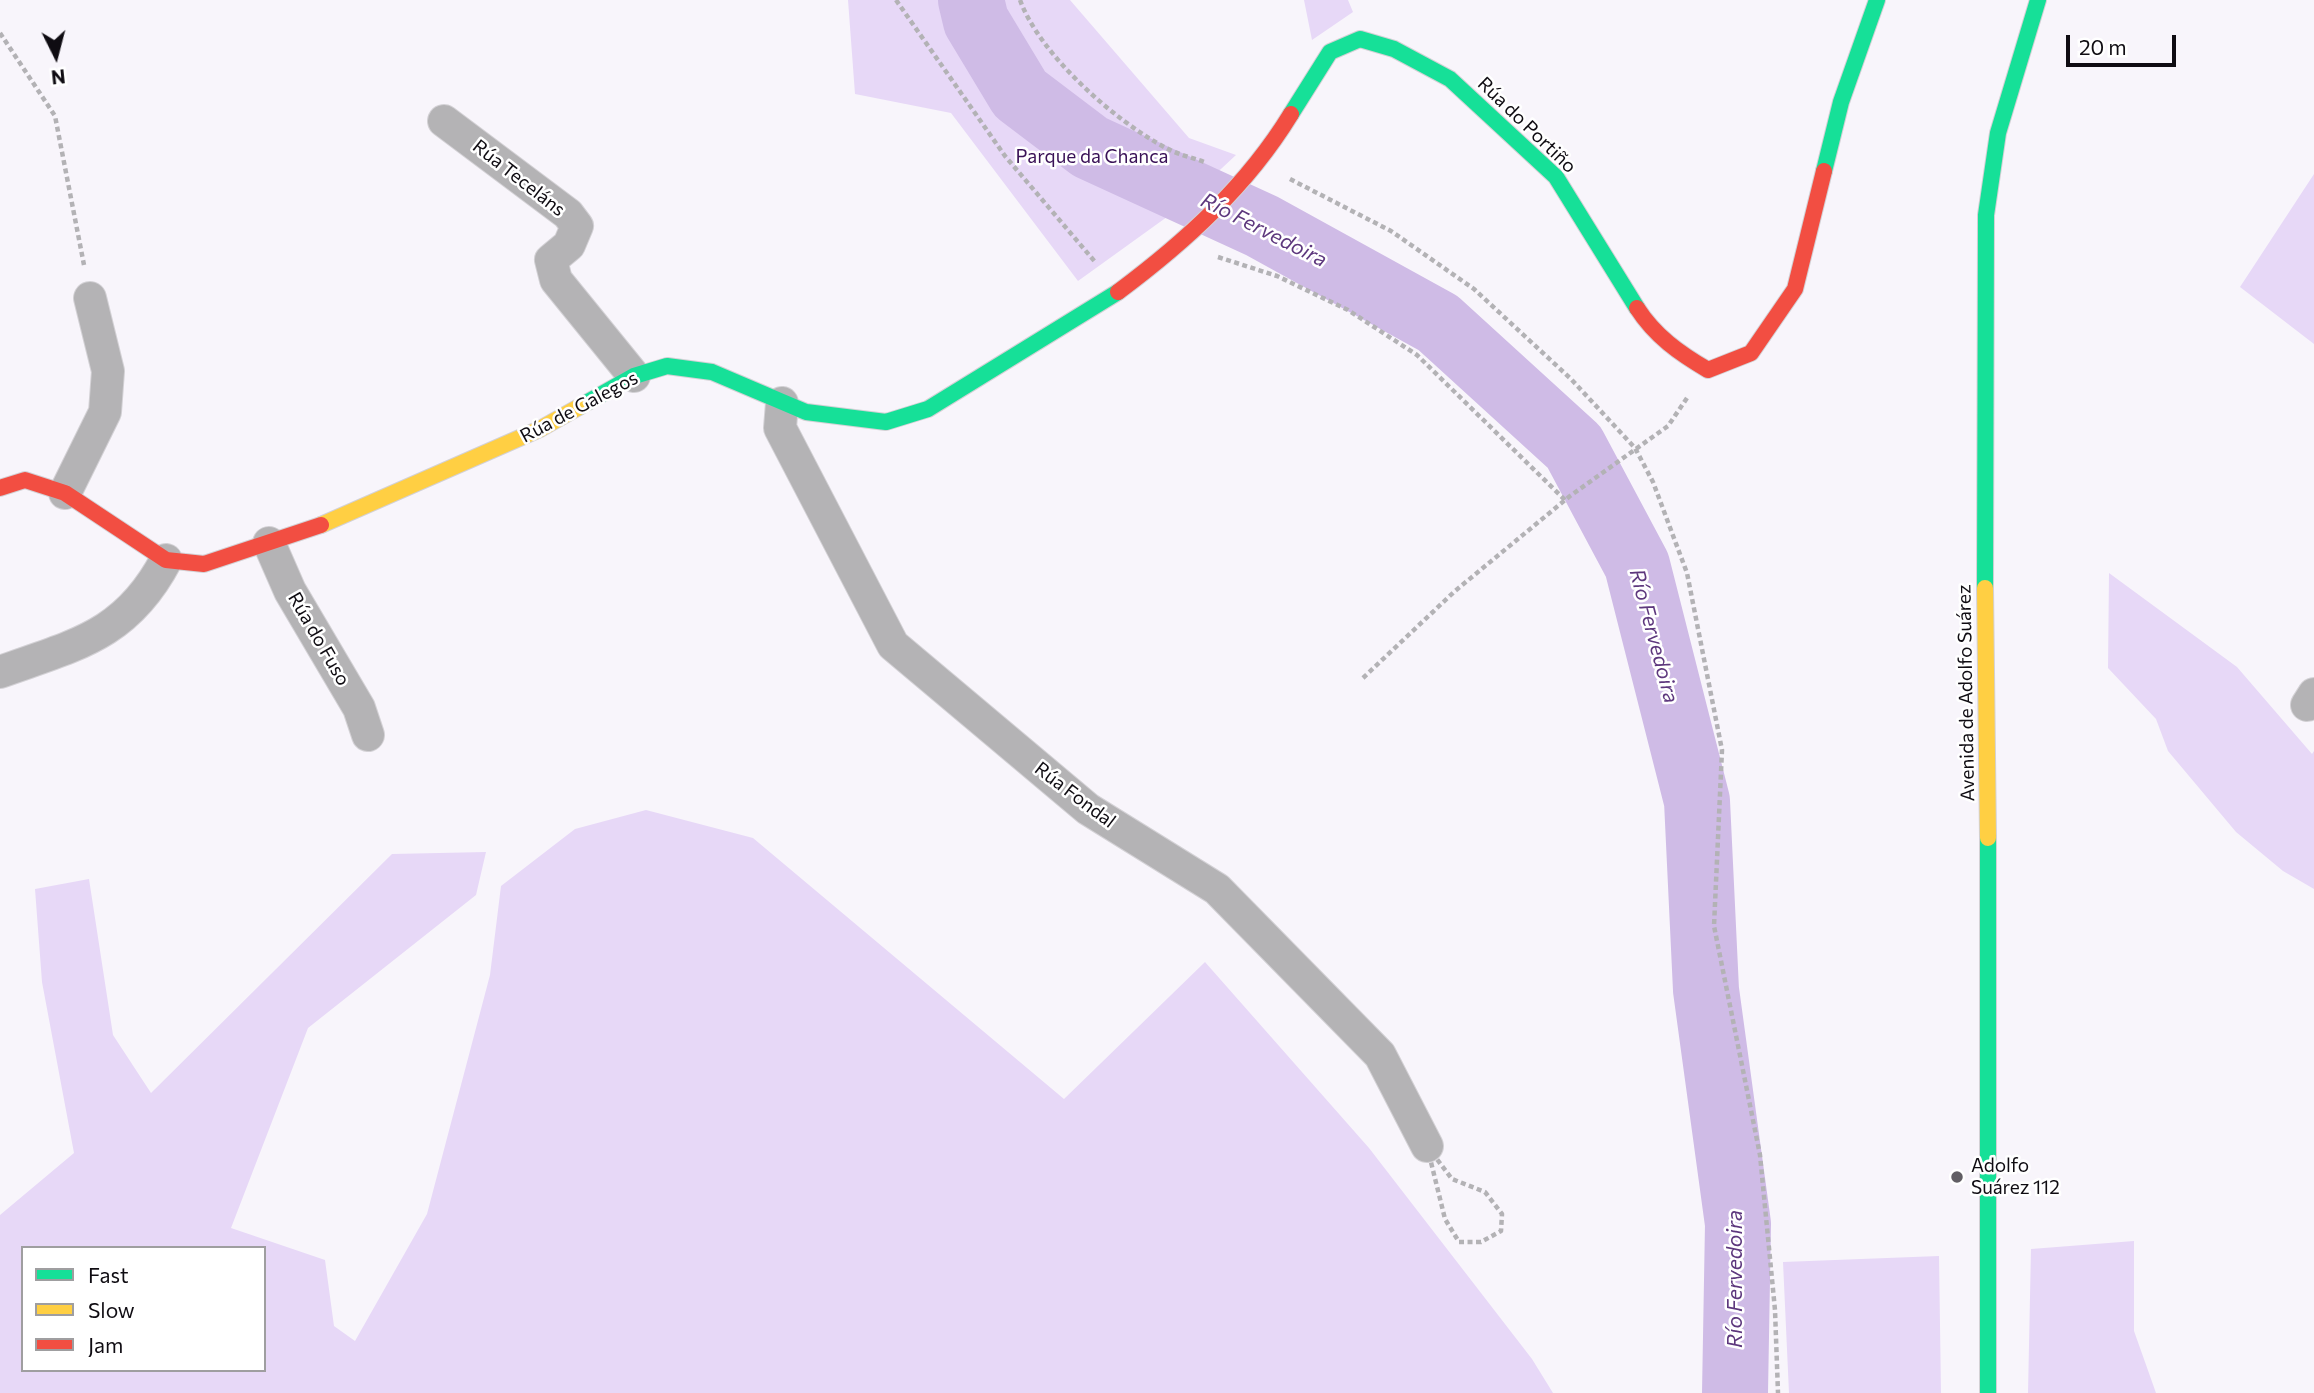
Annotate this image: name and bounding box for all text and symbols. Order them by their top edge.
north arrow [21,21,91,91]
scale bar [2069,21,2179,65]
text: 20 m [2079,34,2127,59]
text: N [50,65,67,90]
street label: Rúa do Portiño [1473,72,1581,178]
street label: Rúa Teceláns [468,135,570,221]
park label: Parque da Chanca [1015,146,1169,168]
water label: Río Fervedoira [1197,187,1331,273]
street label: Rúa de Galegos [516,366,642,448]
water label: Río Fervedoira [1624,566,1684,706]
street label: Avenida de Adolfo Suárez [1953,584,1979,802]
street label: Rúa do Fuso [283,588,355,690]
street label: Rúa Fondal [1030,757,1120,833]
place label: Adolfo Suárez 112 [1971,1155,2060,1199]
marker: Adolfo Suárez 112 [1949,1169,1965,1185]
water label: Río Fervedoira [1722,1210,1748,1348]
legend [21,1246,266,1372]
text: Fast [88,1262,129,1287]
text: Slow [88,1297,135,1322]
text: Jam [88,1332,123,1357]

